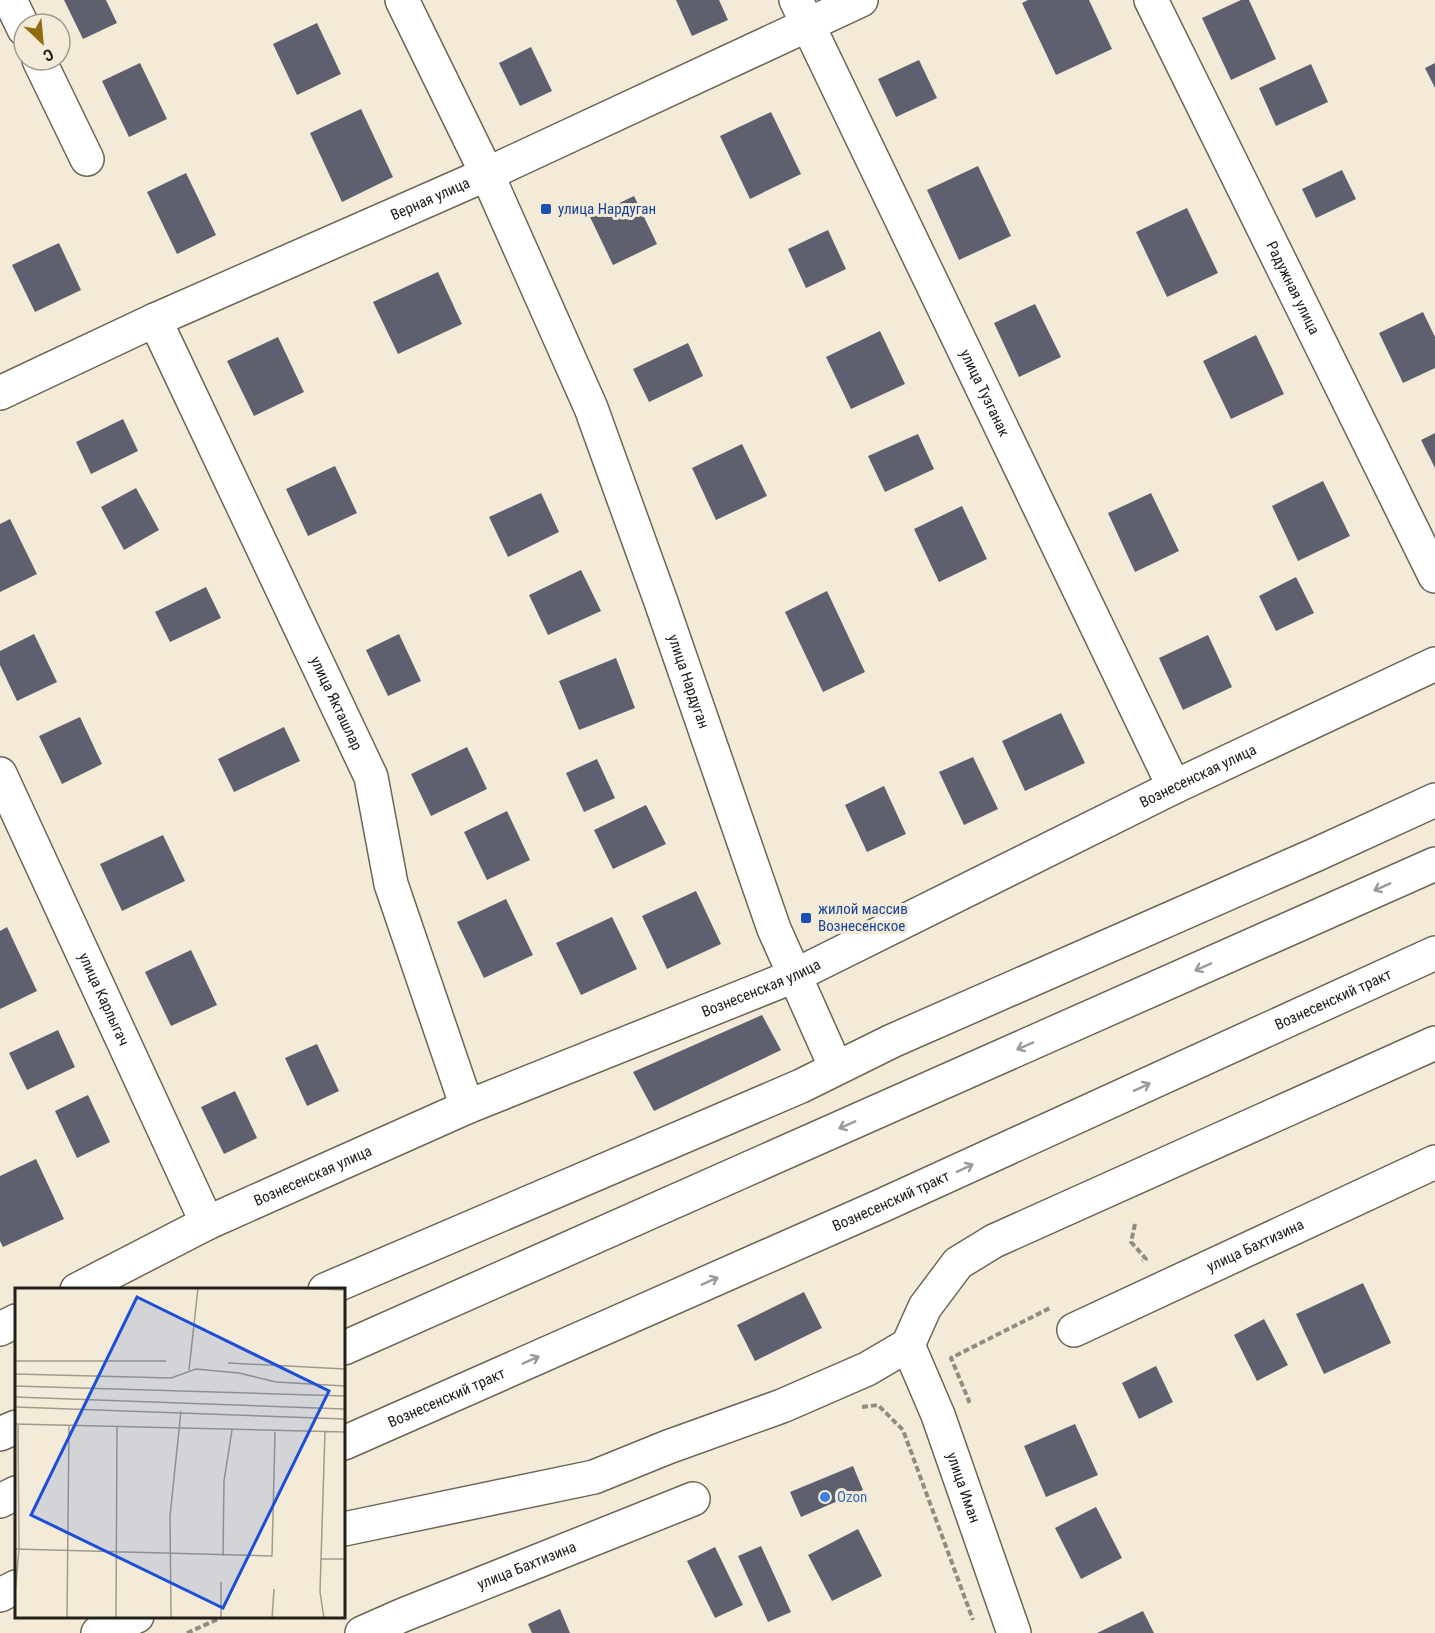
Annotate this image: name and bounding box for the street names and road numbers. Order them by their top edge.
street label: Верная улица [388,174,473,224]
street label: Радужная улица [1262,238,1323,337]
street label: улица Тузганак [956,347,1013,440]
street label: улица Нардуган [664,632,713,731]
street label: улица Якташлар [306,654,366,753]
street label: Вознесенская улица [1137,741,1259,812]
street label: улица Карлыгач [75,950,133,1049]
street label: Вознесенская улица [699,955,823,1021]
street label: Вознесенский тракт [1272,965,1394,1034]
street label: Вознесенская улица [251,1142,374,1210]
street label: Вознесенский тракт [830,1167,952,1235]
street label: улица Бахтизина [1204,1215,1307,1276]
street label: Вознесенский тракт [385,1364,508,1431]
street label: улица Иман [943,1450,984,1525]
street label: улица Бахтизина [475,1538,579,1593]

